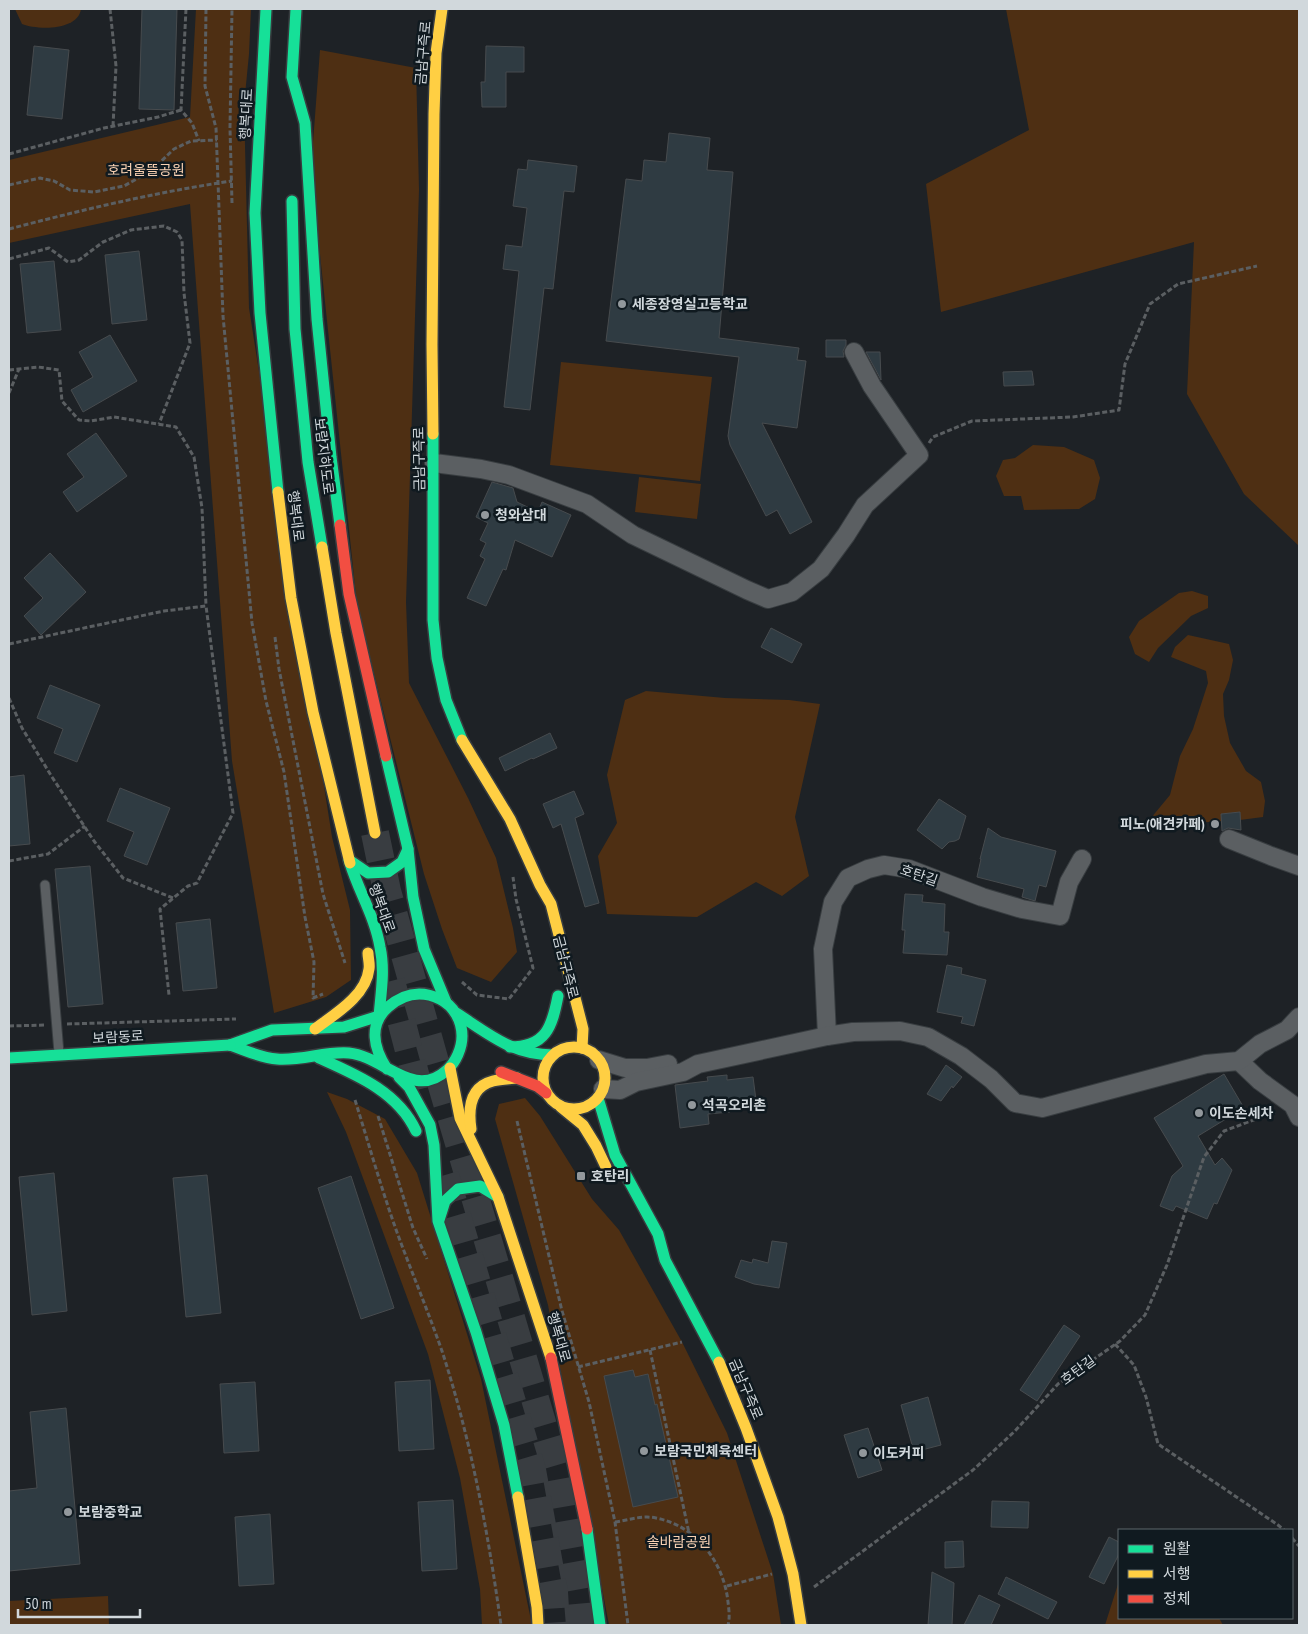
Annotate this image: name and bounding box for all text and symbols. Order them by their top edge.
street label: 금남구즉로 [411,20,435,86]
street label: 행복대로 [236,88,256,140]
park label: 호려울뜰공원 [107,161,185,179]
place label: 세종장영실고등학교 [632,295,748,313]
marker: 세종장영실고등학교 [616,298,628,310]
street label: 보람지하도로 [310,417,338,496]
street label: 금남구즉로 [409,427,429,491]
street label: 행복대로 [284,489,308,543]
place label: 청와삼대 [495,506,547,524]
marker: 청와삼대 [479,509,491,521]
place label: 피노(애견카페) [1120,815,1205,833]
marker: 피노(애견카페) [1209,818,1221,830]
street label: 호탄길 [898,860,940,890]
street label: 행복대로 [365,881,399,935]
street label: 금남구즉로 [549,934,583,1001]
street label: 보람동로 [92,1027,144,1047]
place label: 석곡오리촌 [702,1096,767,1114]
marker: 석곡오리촌 [686,1099,698,1111]
place label: 이도손세차 [1209,1104,1274,1122]
marker: 이도손세차 [1193,1107,1205,1119]
place label: 호탄리 [591,1167,630,1185]
marker: 호탄리 [575,1170,587,1182]
street label: 행복대로 [543,1310,575,1364]
street label: 호탄길 [1057,1351,1099,1389]
street label: 금남구즉로 [725,1356,767,1422]
place label: 보람국민체육센터 [654,1442,757,1460]
place label: 이도커피 [873,1444,925,1462]
marker: 보람국민체육센터 [638,1445,650,1457]
marker: 이도커피 [857,1447,869,1459]
place label: 보람중학교 [78,1503,143,1521]
marker: 보람중학교 [62,1506,74,1518]
legend [1118,1529,1293,1619]
park label: 솔바람공원 [647,1533,711,1551]
text: 원활 [1163,1539,1191,1558]
text: 서행 [1163,1564,1191,1583]
scale bar [18,1586,140,1618]
text: 정체 [1163,1589,1191,1608]
text: 50 m [25,1594,51,1613]

